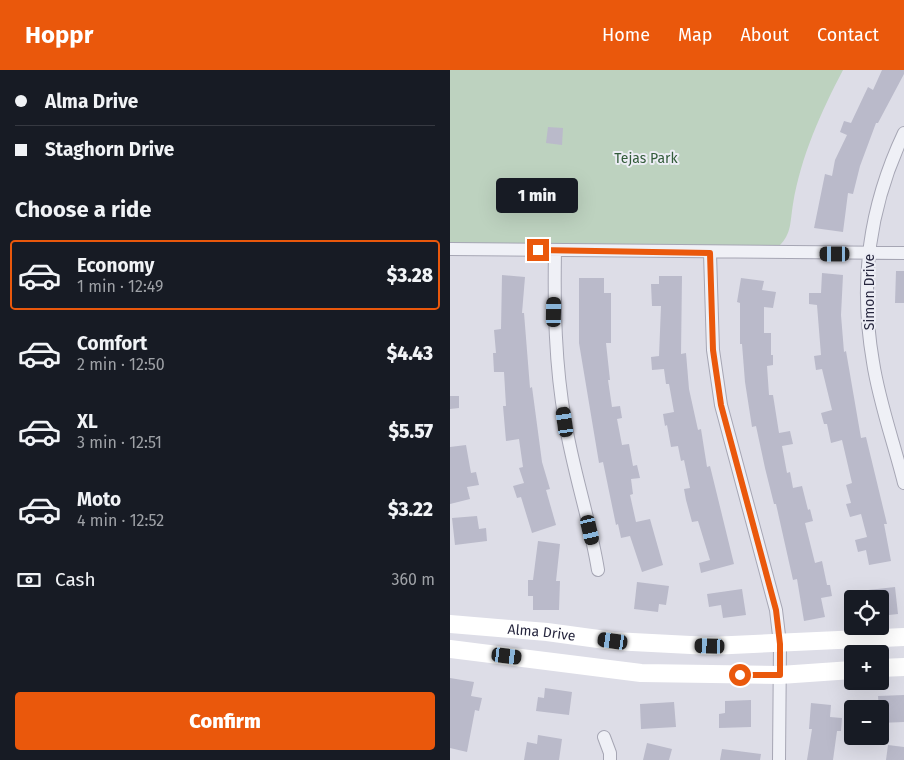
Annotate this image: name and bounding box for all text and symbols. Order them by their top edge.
text: Hoppr [25,21,93,49]
text: Home [602,24,650,46]
text: Map [678,24,712,46]
text: About [740,24,789,46]
text: Contact [817,24,879,46]
text: Alma Drive [45,90,138,113]
text: Staghorn Drive [45,138,174,161]
park label: Tejas Park [614,150,678,167]
callout: 1 min [497,178,579,212]
text: 1 min [518,186,556,205]
text: Choose a ride [15,196,151,223]
route end [527,239,549,261]
car [820,247,850,262]
icon: car [17,253,62,298]
text: Economy [77,254,154,277]
street label: Simon Drive [861,254,878,330]
text: $3.28 [387,264,433,287]
text: 1 min · 12:49 [77,277,163,296]
car [546,297,561,327]
icon: car [17,331,62,376]
text: Comfort [77,332,147,355]
text: $4.43 [387,342,433,365]
text: 2 min · 12:50 [77,355,165,374]
car [555,406,574,438]
icon: car [17,409,62,454]
text: XL [77,410,98,433]
text: $5.57 [388,420,433,443]
text: 3 min · 12:51 [77,433,162,452]
icon: car [17,487,62,532]
text: Moto [77,488,121,511]
text: $3.22 [388,498,433,521]
text: 4 min · 12:52 [77,511,164,530]
car [579,514,600,546]
icon: cash [15,566,43,594]
text: Cash [55,568,96,591]
text: 360 m [392,570,435,589]
map controls [844,590,889,745]
button: locate [844,590,889,635]
street label: Alma Drive [507,621,577,645]
car [597,631,628,651]
car [694,638,725,654]
button: + [844,645,889,690]
car [491,647,522,665]
route start [729,664,751,686]
button: Confirm [15,692,435,750]
button: − [844,700,889,745]

